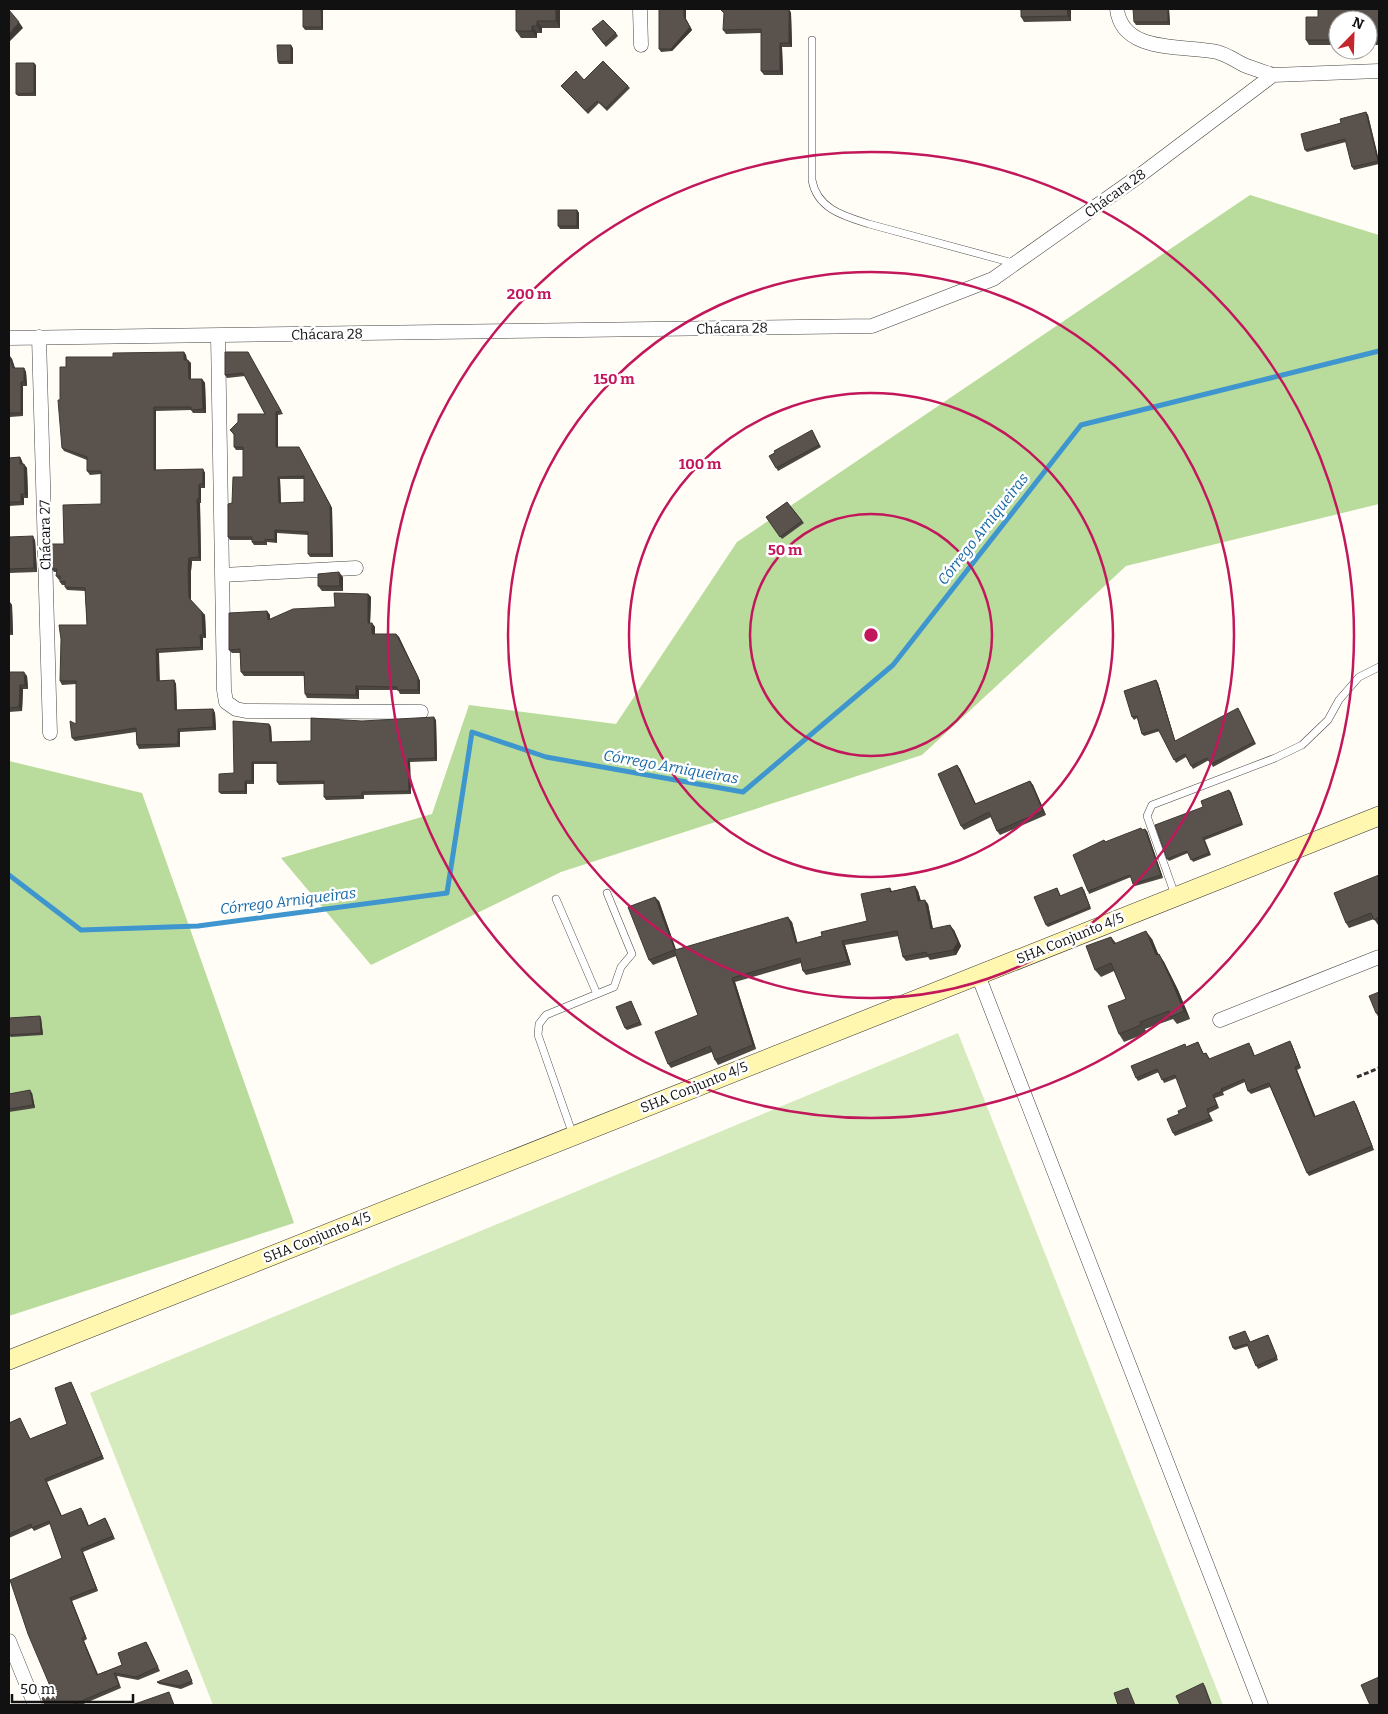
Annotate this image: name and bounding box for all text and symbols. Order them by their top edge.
north arrow [1328,10,1378,60]
text: N [1350,14,1366,34]
street label: Chácara 28 [1081,165,1149,221]
text: 200 m [507,285,552,303]
street label: Chácara 28 [696,319,768,338]
street label: Chácara 28 [291,325,363,344]
text: 150 m [593,370,635,388]
text: 100 m [679,455,722,473]
water label: Córrego Arniqueiras [934,470,1032,588]
street label: Chácara 27 [36,500,55,570]
text: 50 m [768,541,803,559]
centre of rings [862,626,880,644]
water label: Córrego Arniqueiras [602,746,740,788]
water label: Córrego Arniqueiras [219,884,357,918]
street label: SHA Conjunto 4/5 [1014,909,1126,968]
street label: SHA Conjunto 4/5 [638,1058,750,1117]
street label: SHA Conjunto 4/5 [261,1208,373,1267]
scale bar [12,1672,134,1704]
text: 50 m [20,1680,56,1698]

